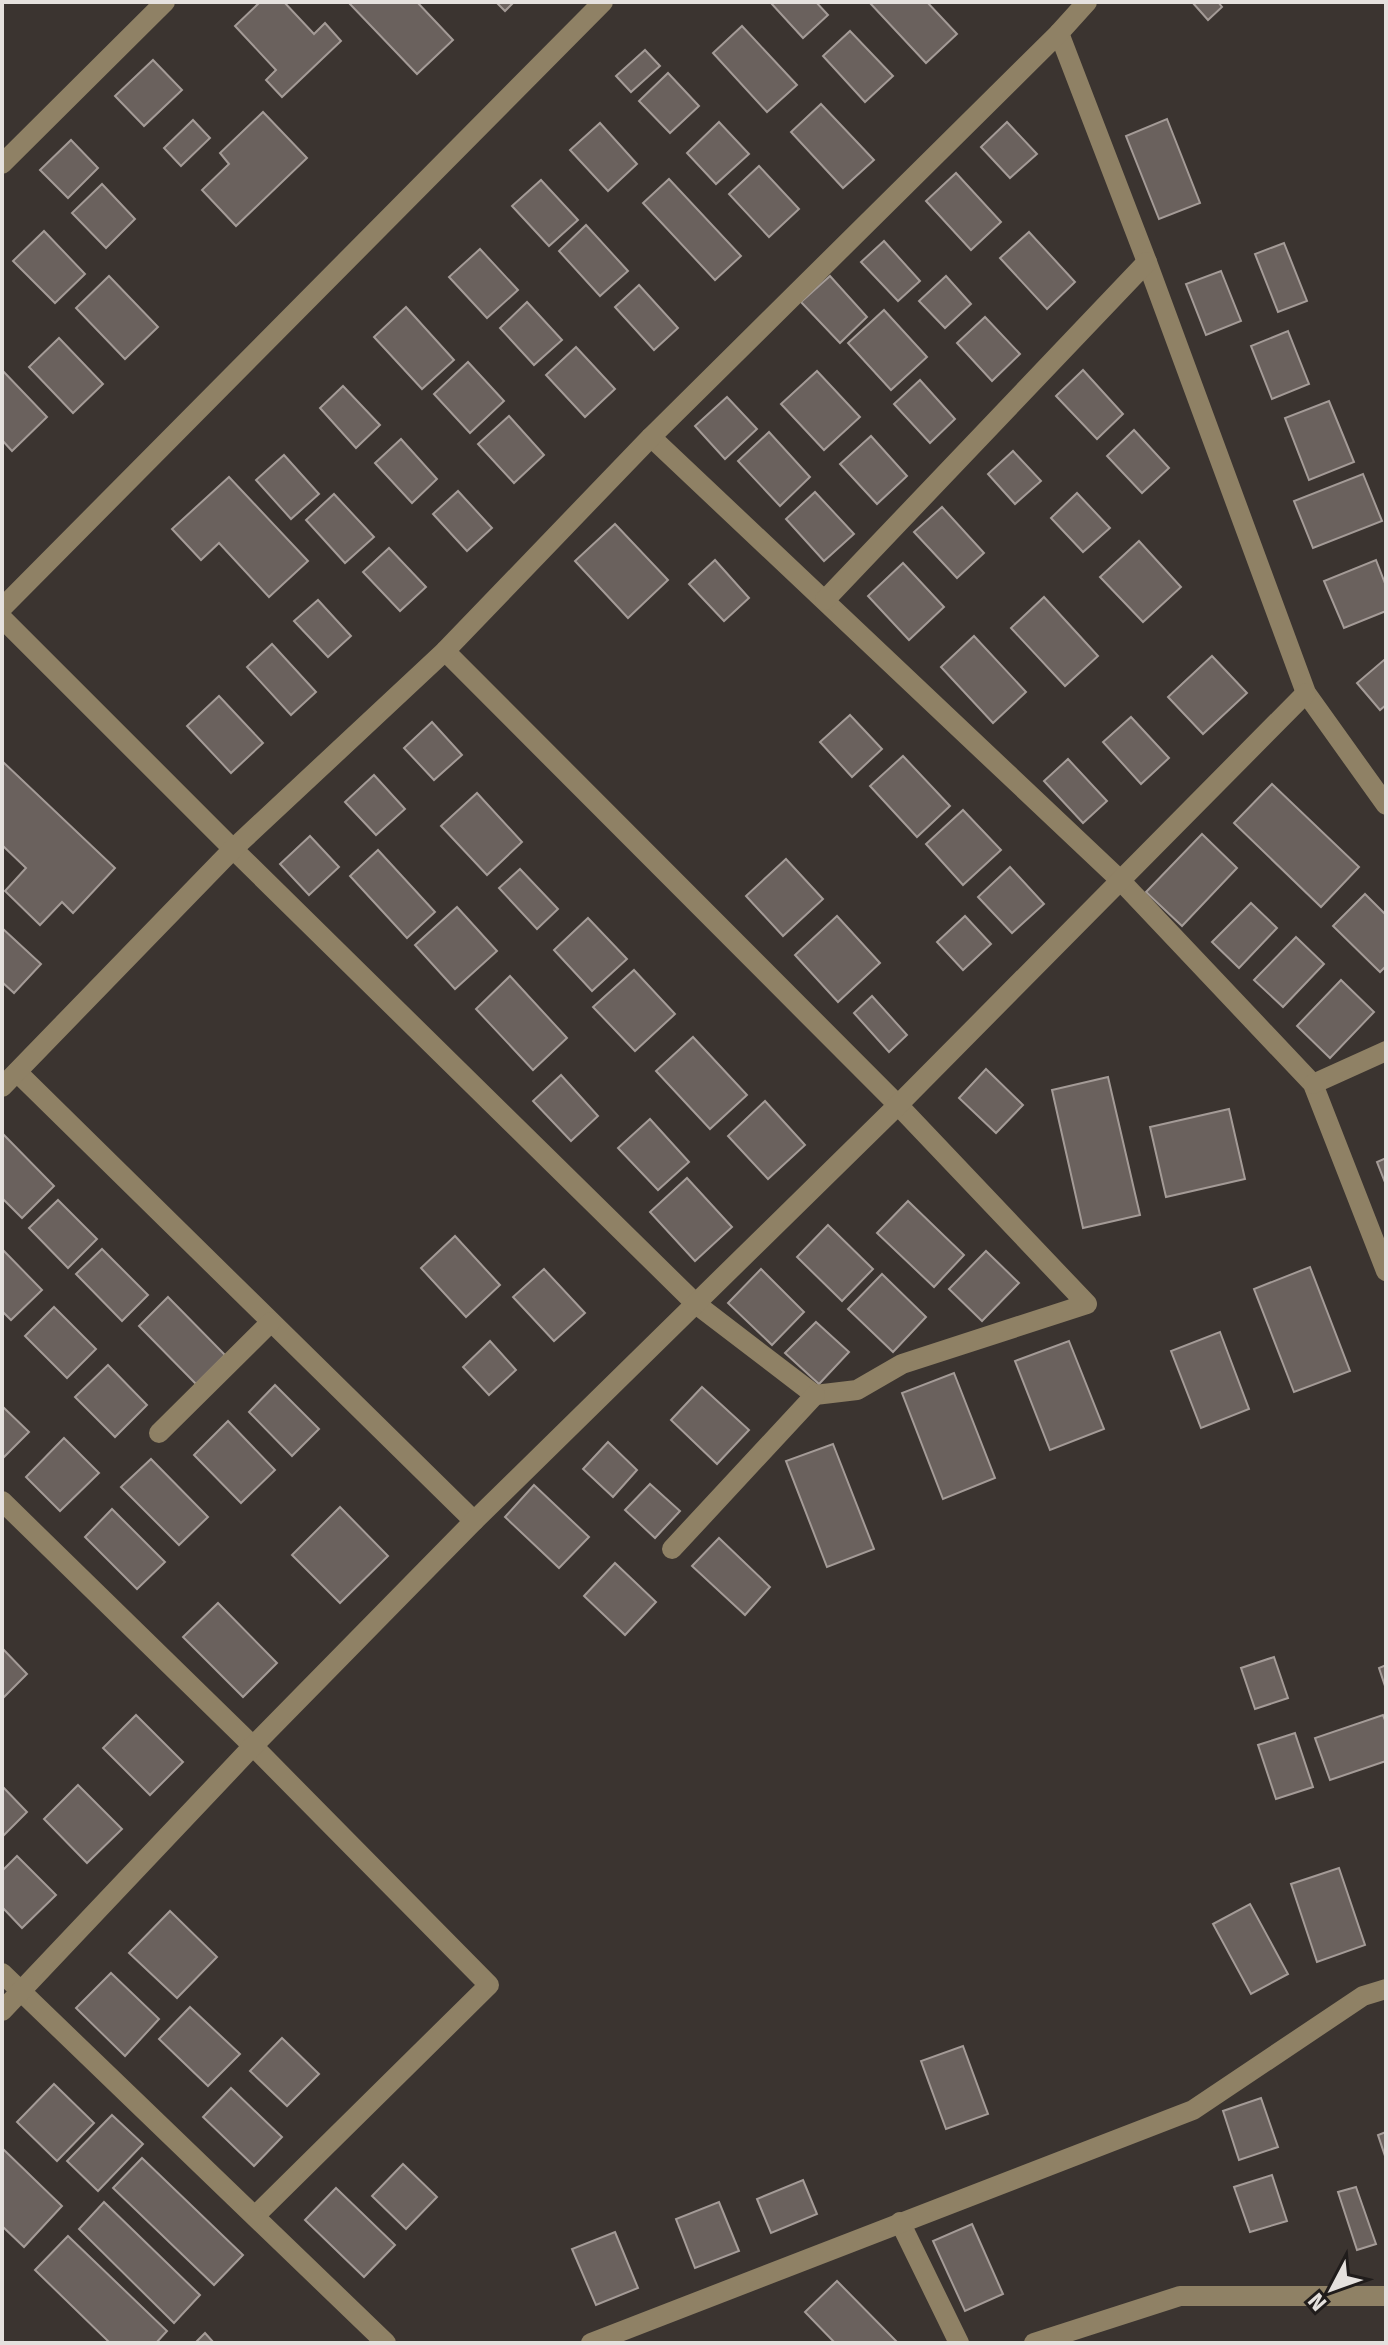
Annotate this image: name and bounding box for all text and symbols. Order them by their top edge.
north arrow [1292,2249,1372,2329]
text: N [1302,2287,1332,2316]

